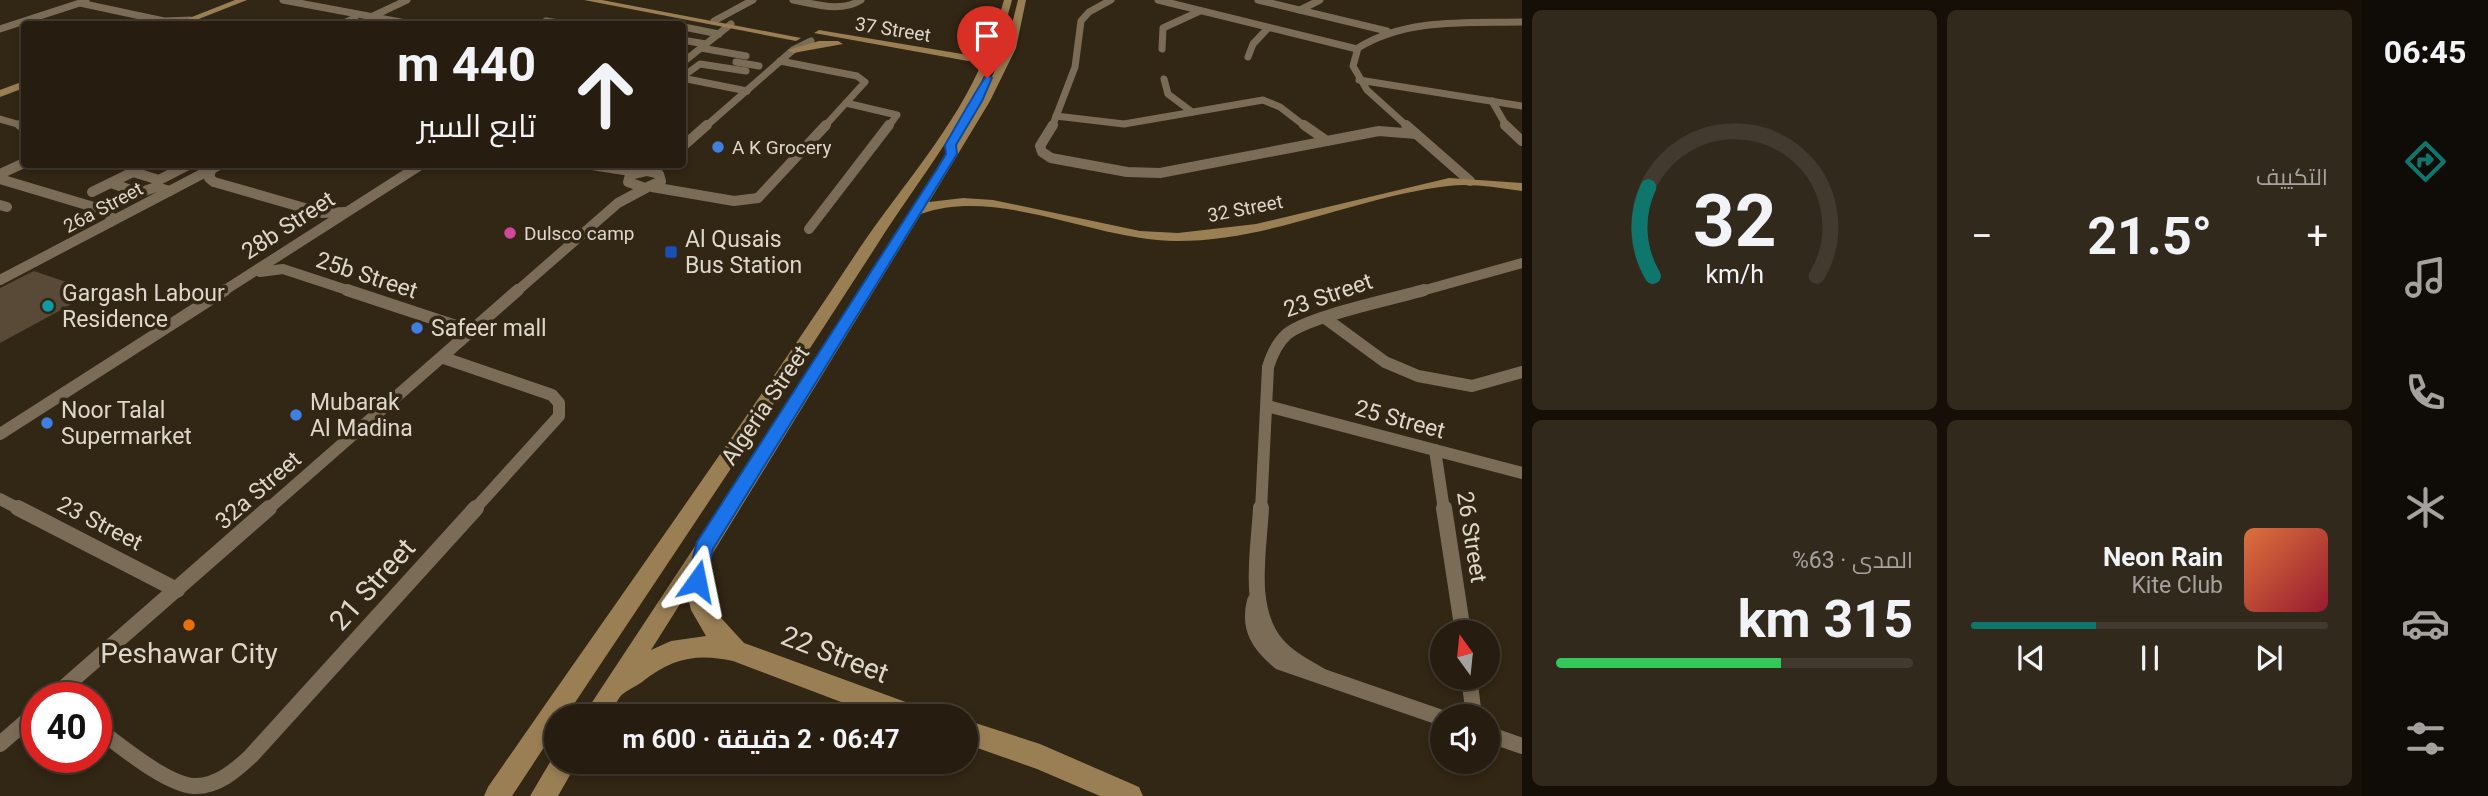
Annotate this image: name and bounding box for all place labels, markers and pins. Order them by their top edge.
pin [957,6,1017,78]
place label: A K Grocery [732,136,831,159]
marker: A K Grocery [710,139,726,155]
place label: Dulsco camp [524,222,634,245]
marker: Dulsco camp [502,225,518,241]
place label: Al Qusais Bus Station [685,226,802,279]
marker: Al Qusais Bus Station [663,244,679,260]
place label: Gargash Labour Residence [62,280,225,333]
marker: Gargash Labour Residence [40,298,56,314]
place label: Safeer mall [431,315,547,342]
marker: Safeer mall [409,320,425,336]
place label: Mubarak Al Madina [310,389,413,442]
place label: Noor Talal Supermarket [61,397,192,450]
marker: Mubarak Al Madina [288,407,304,423]
marker: Noor Talal Supermarket [39,415,55,431]
marker: Peshawar City [181,617,197,633]
place label: Peshawar City [100,637,278,670]

